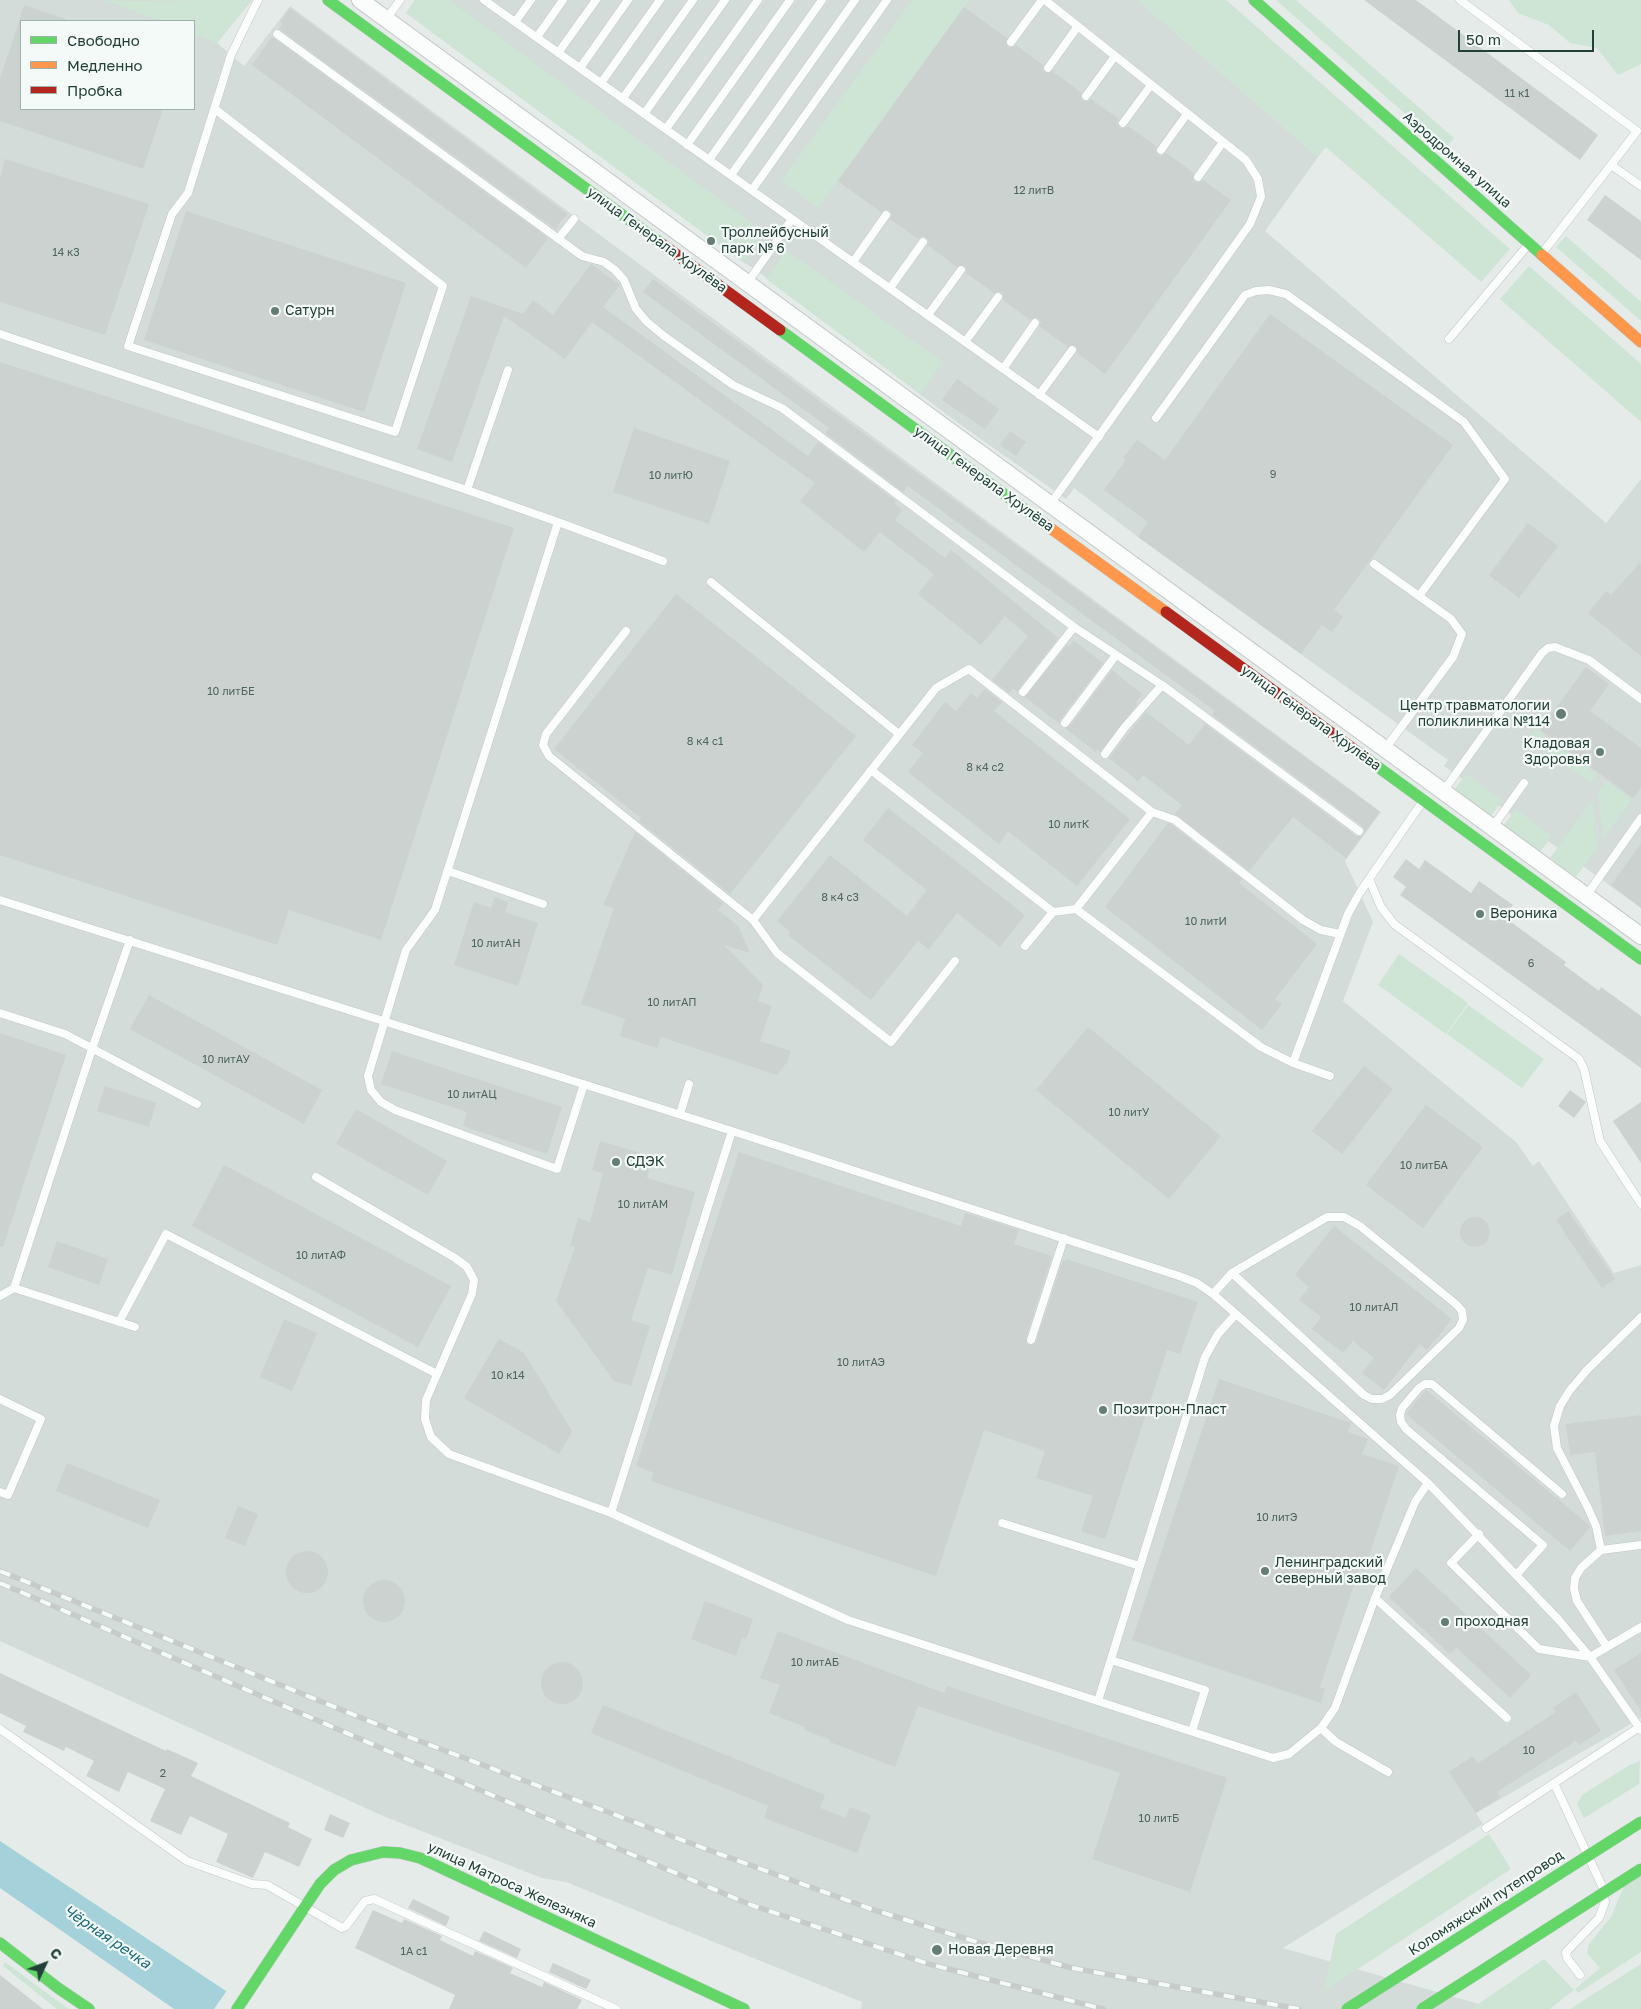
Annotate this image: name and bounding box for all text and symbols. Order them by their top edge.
legend [20,20,195,110]
scale bar [1461,20,1597,52]
text: 50 m [1466,30,1501,48]
text: Свободно [67,31,140,49]
text: Медленно [67,56,143,74]
text: Пробка [67,81,122,99]
house number: 11 к1 [1504,87,1530,101]
street label: Аэродромная улица [1399,108,1515,212]
street label: улица Генерала Хрулёва [584,184,730,296]
house number: 12 литВ [1014,184,1054,198]
place label: Троллейбусный парк № 6 [721,225,829,258]
marker: Троллейбусный парк № 6 [705,235,717,247]
house number: 14 к3 [52,246,80,260]
place label: Сатурн [285,303,334,319]
marker: Сатурн [269,305,281,317]
street label: улица Генерала Хрулёва [911,423,1057,535]
house number: 9 [1270,468,1276,482]
house number: 10 литЮ [649,469,693,483]
street label: улица Генерала Хрулёва [1238,662,1384,774]
house number: 10 литБЕ [207,685,255,699]
place label: Центр травматологии поликлиника №114 [1400,698,1550,730]
marker: Центр травматологии поликлиника №114 [1554,707,1568,721]
house number: 8 к4 с1 [687,735,723,749]
place label: Кладовая Здоровья [1523,736,1590,769]
marker: Кладовая Здоровья [1594,746,1606,758]
house number: 8 к4 с2 [966,761,1004,775]
house number: 10 литК [1048,818,1090,832]
house number: 8 к4 с3 [821,891,859,905]
place label: Вероника [1490,906,1557,922]
marker: Вероника [1474,908,1486,920]
house number: 10 литИ [1185,915,1227,929]
house number: 10 литАН [471,937,521,951]
house number: 6 [1528,957,1534,971]
house number: 10 литАП [647,996,697,1010]
house number: 10 литАУ [202,1053,250,1067]
house number: 10 литАЦ [447,1088,497,1102]
house number: 10 литУ [1109,1106,1149,1120]
place label: СДЭК [626,1154,664,1170]
marker: СДЭК [610,1156,622,1168]
house number: 10 литБА [1400,1159,1448,1173]
house number: 10 литАМ [618,1198,668,1212]
house number: 10 литАФ [296,1249,346,1263]
house number: 10 литАЛ [1350,1301,1398,1315]
house number: 10 литАЭ [837,1356,885,1370]
house number: 10 к14 [491,1369,525,1383]
place label: Позитрон-Пласт [1113,1402,1227,1418]
marker: Позитрон-Пласт [1097,1404,1109,1416]
house number: 10 литЭ [1257,1511,1297,1525]
place label: Ленинградский северный завод [1275,1555,1386,1588]
marker: Ленинградский северный завод [1259,1565,1271,1577]
place label: проходная [1455,1614,1529,1630]
marker: проходная [1439,1616,1451,1628]
house number: 10 литАБ [791,1656,839,1670]
house number: 10 [1523,1744,1535,1758]
house number: 2 [160,1767,166,1781]
house number: 10 литБ [1139,1812,1179,1826]
street label: улица Матроса Железняка [425,1838,599,1932]
street label: Коломяжский путепровод [1406,1847,1566,1959]
water label: Чёрная речка [60,1901,154,1973]
north arrow [20,1939,70,1989]
place label: Новая Деревня [948,1942,1054,1958]
marker: Новая Деревня [930,1943,944,1957]
text: С [47,1944,66,1963]
house number: 1А с1 [401,1945,427,1959]

